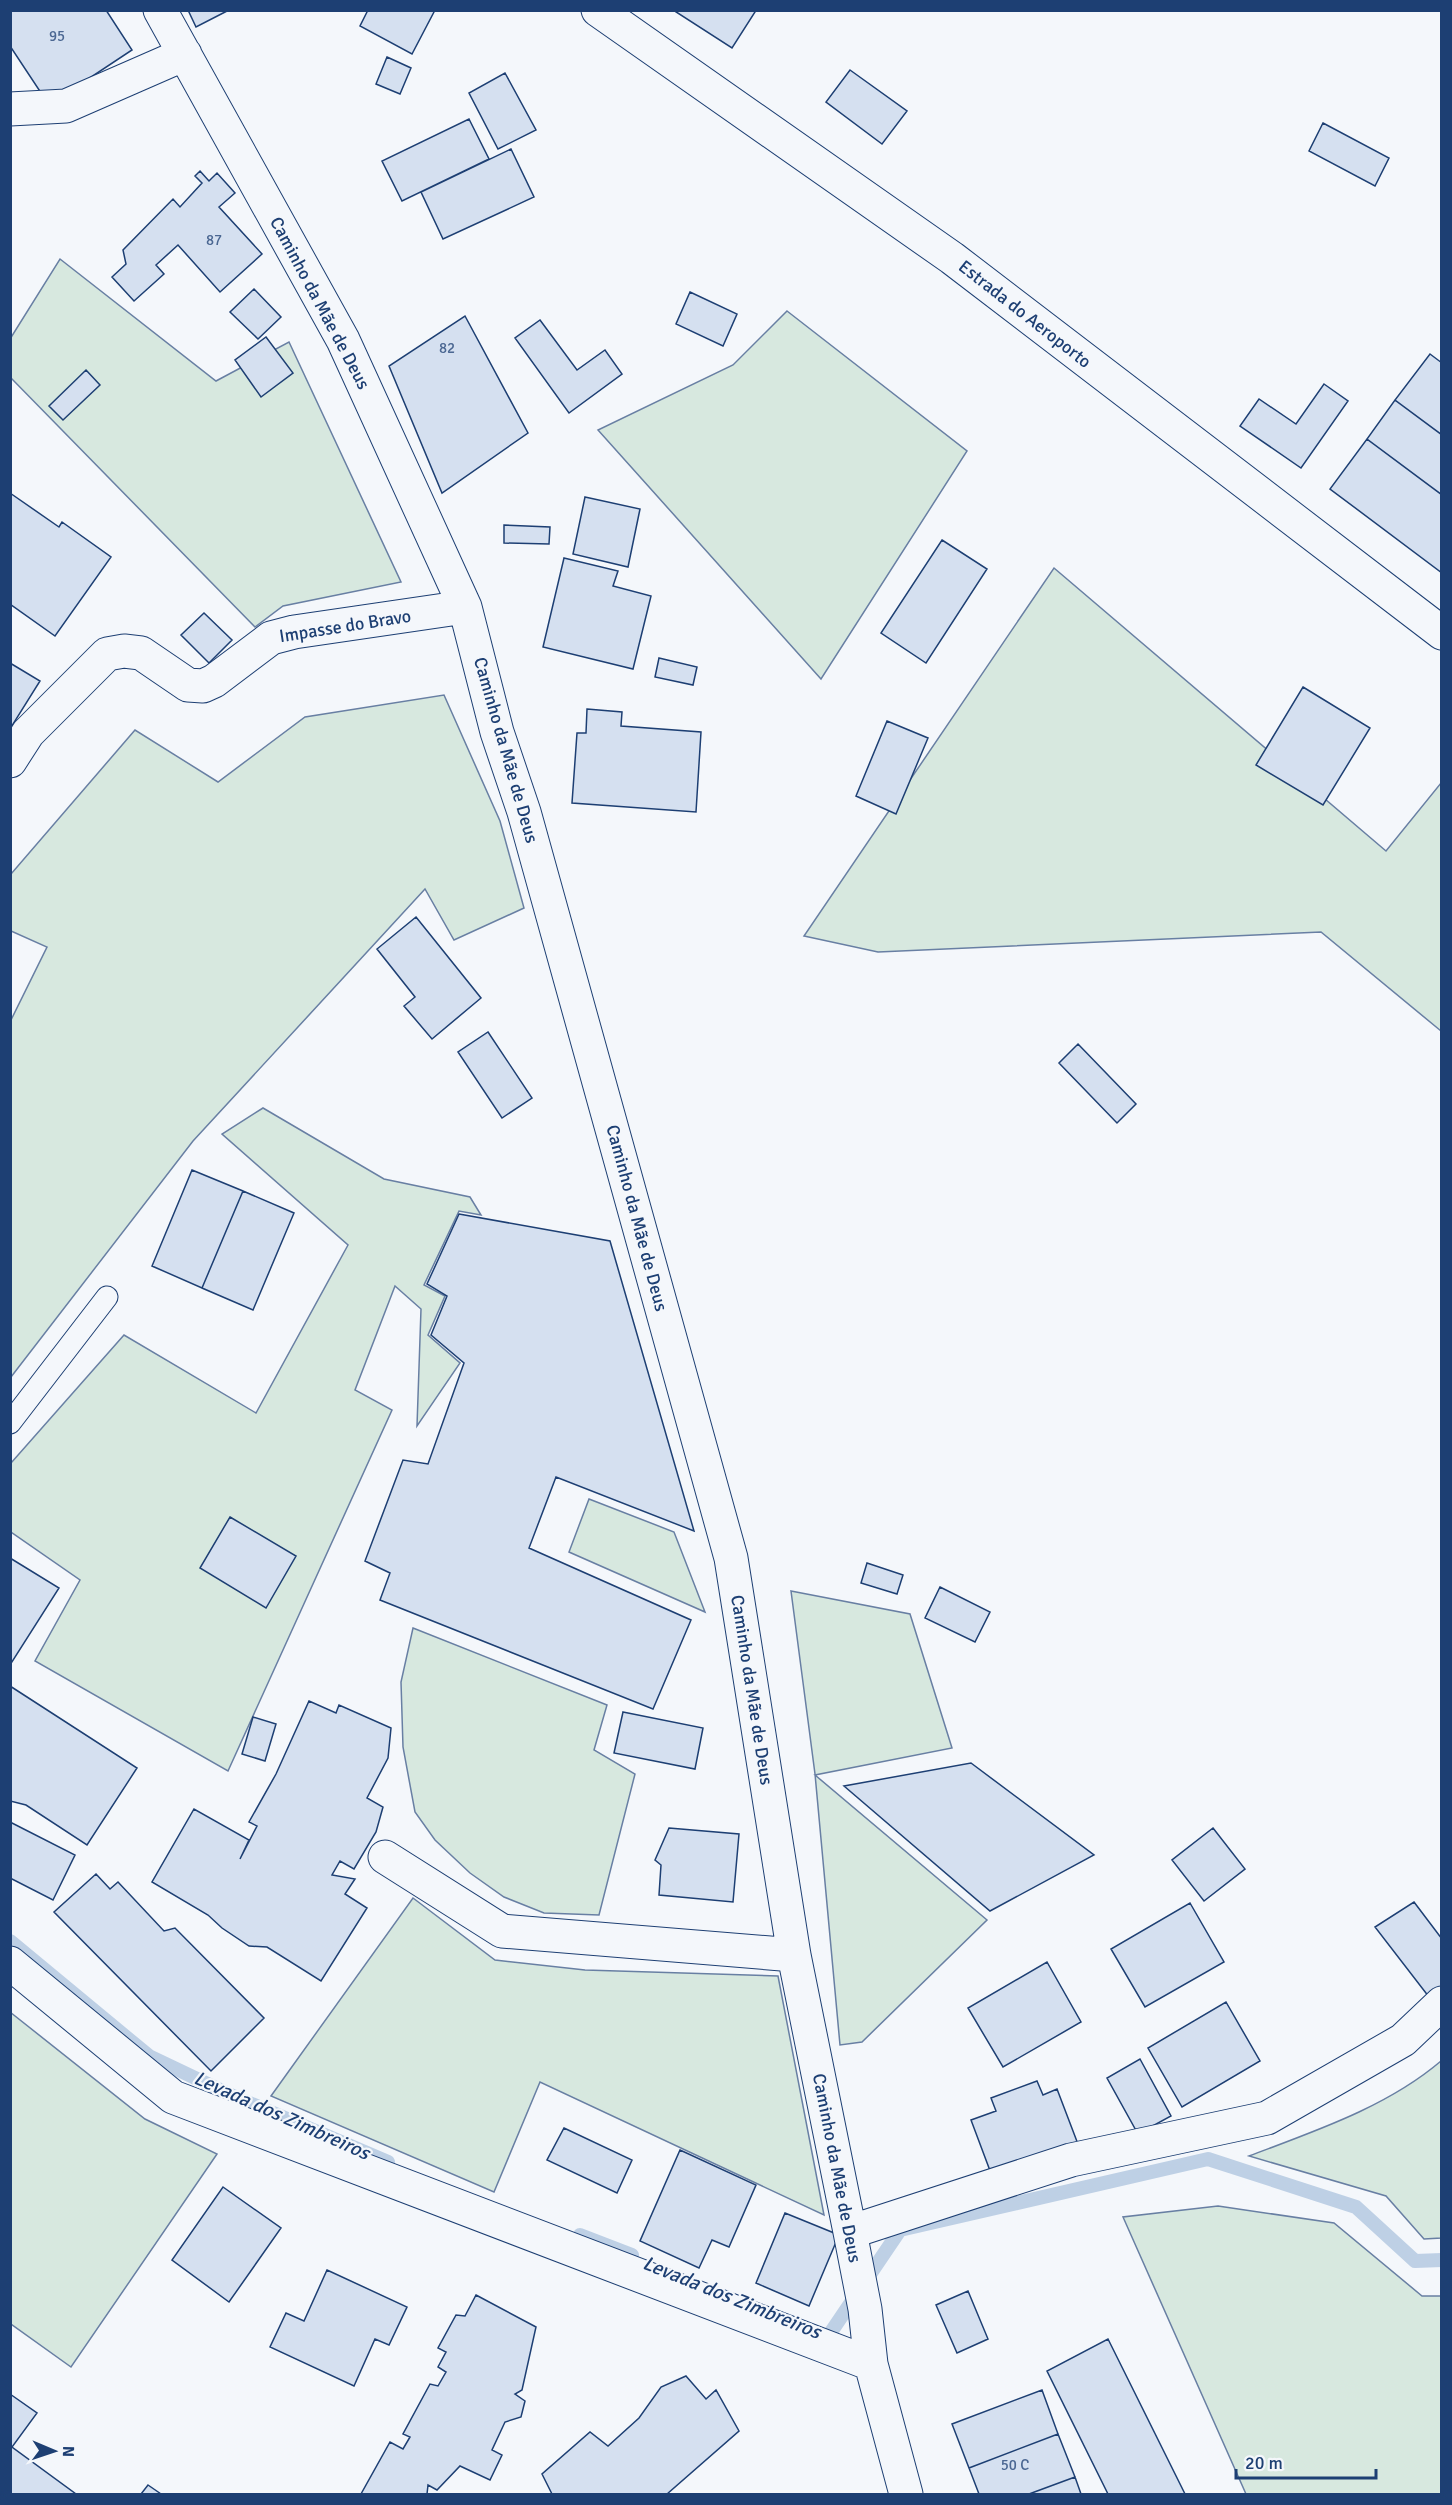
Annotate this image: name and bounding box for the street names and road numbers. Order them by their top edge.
street label: Caminho da Mãe de Deus [265,213,375,393]
street label: Estrada do Aeroporto [954,255,1096,373]
street label: Impasse do Bravo [278,605,412,647]
street label: Caminho da Mãe de Deus [469,655,543,845]
street label: Caminho da Mãe de Deus [602,1122,673,1314]
street label: Caminho da Mãe de Deus [726,1593,778,1787]
street label: Caminho da Mãe de Deus [808,2072,866,2265]

